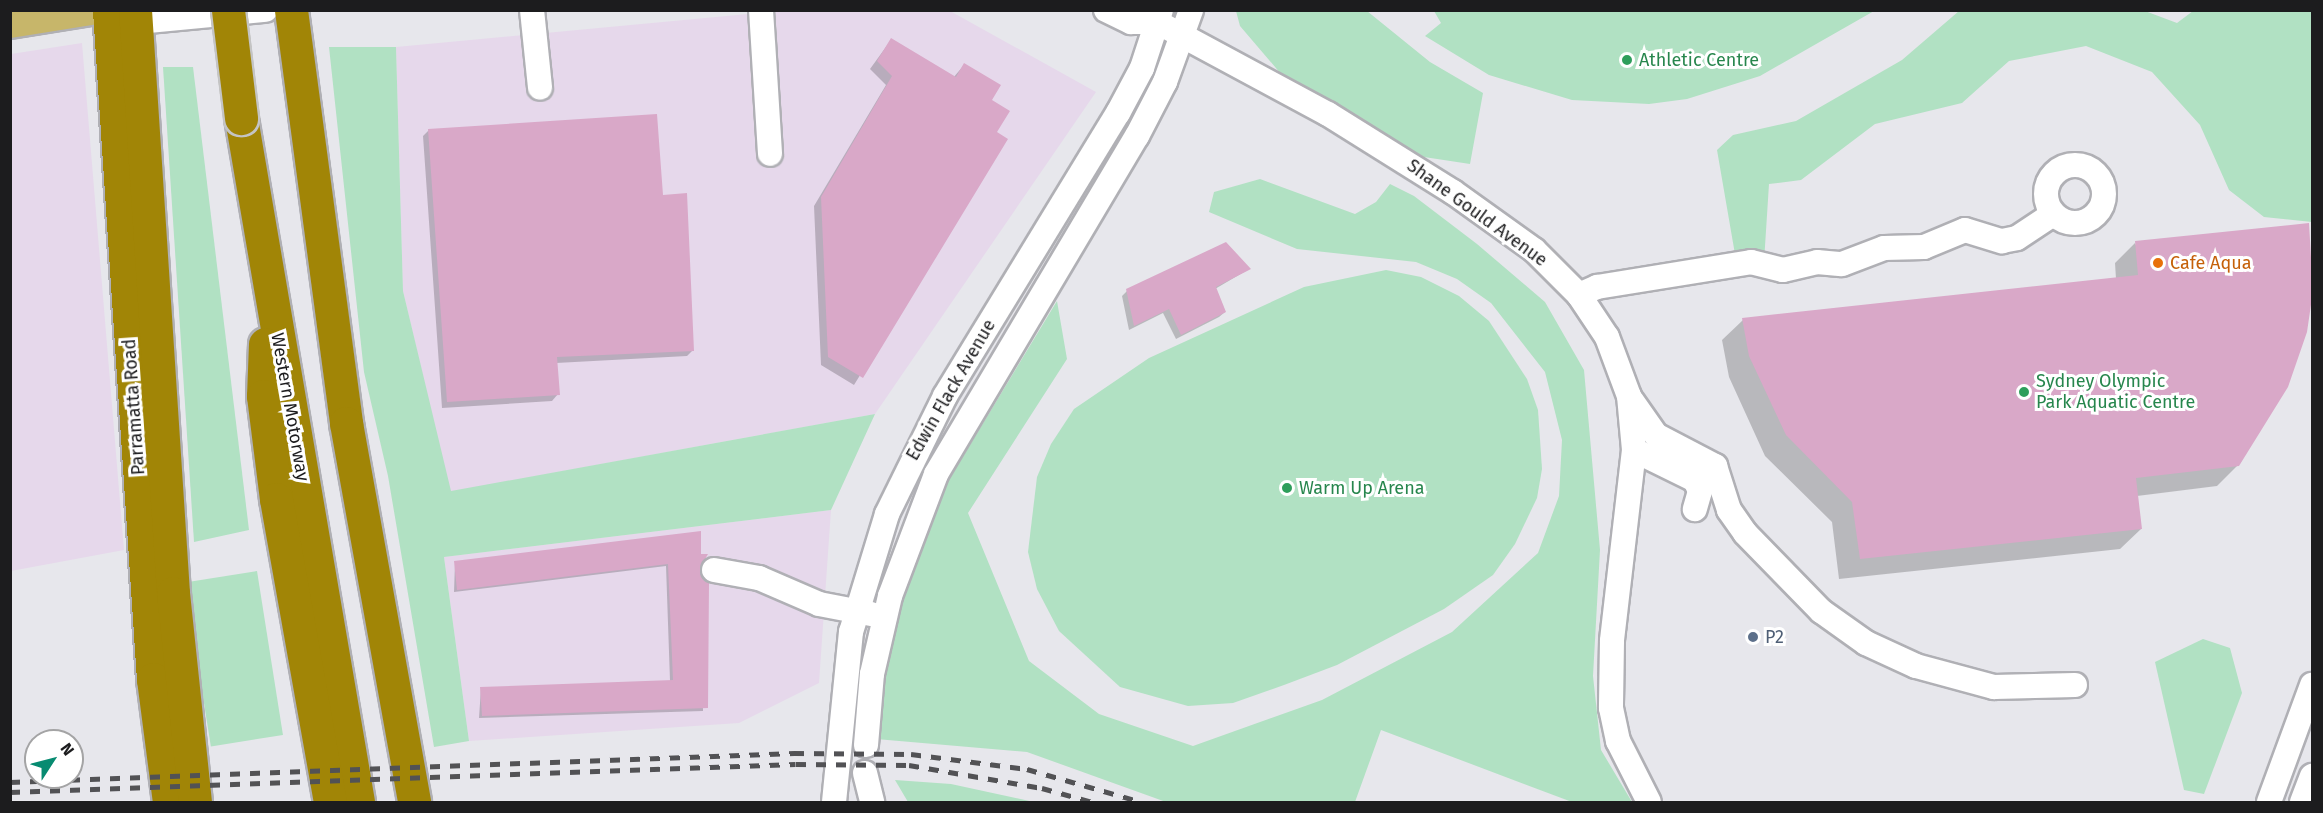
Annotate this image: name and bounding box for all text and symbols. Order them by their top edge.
place label: Athletic Centre [1639,49,1759,71]
marker: Athletic Centre [1620,53,1634,67]
street label: Shane Gould Avenue [1403,155,1551,271]
place label: Cafe Aqua [2170,252,2251,274]
marker: Cafe Aqua [2151,256,2165,270]
street label: Edwin Flack Avenue [902,316,1000,464]
street label: Western Motorway [266,331,314,483]
street label: Parramatta Road [118,338,150,476]
place label: Sydney Olympic Park Aquatic Centre [2036,371,2195,413]
marker: Sydney Olympic Park Aquatic Centre [2017,385,2031,399]
place label: Warm Up Arena [1299,477,1425,499]
marker: Warm Up Arena [1280,481,1294,495]
place label: P2 [1765,626,1784,648]
marker: P2 [1746,630,1760,644]
north arrow [24,729,84,789]
text: N [57,739,78,759]

